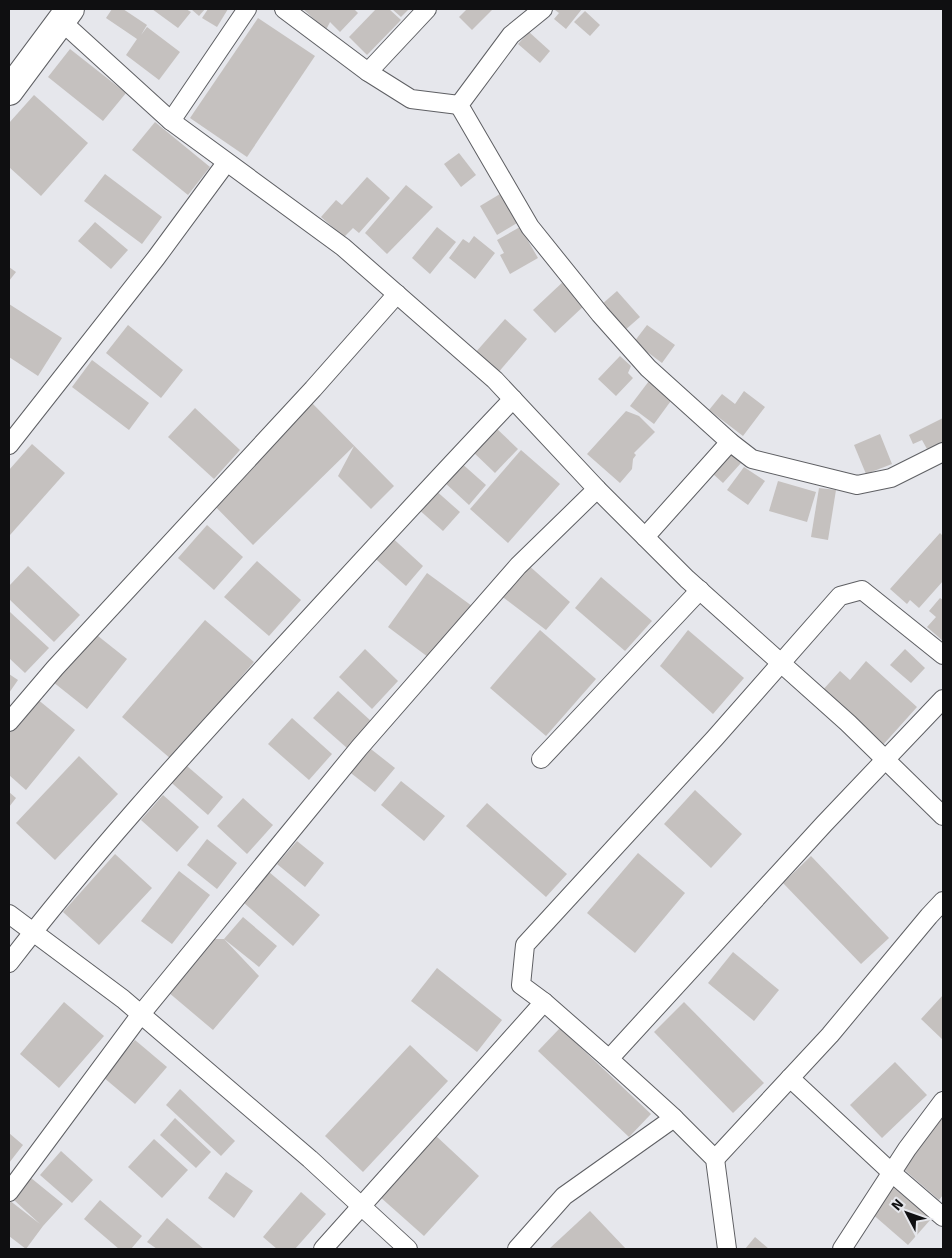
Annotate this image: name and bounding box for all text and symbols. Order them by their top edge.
north arrow [882,1188,932,1238]
text: N [888,1196,907,1214]

